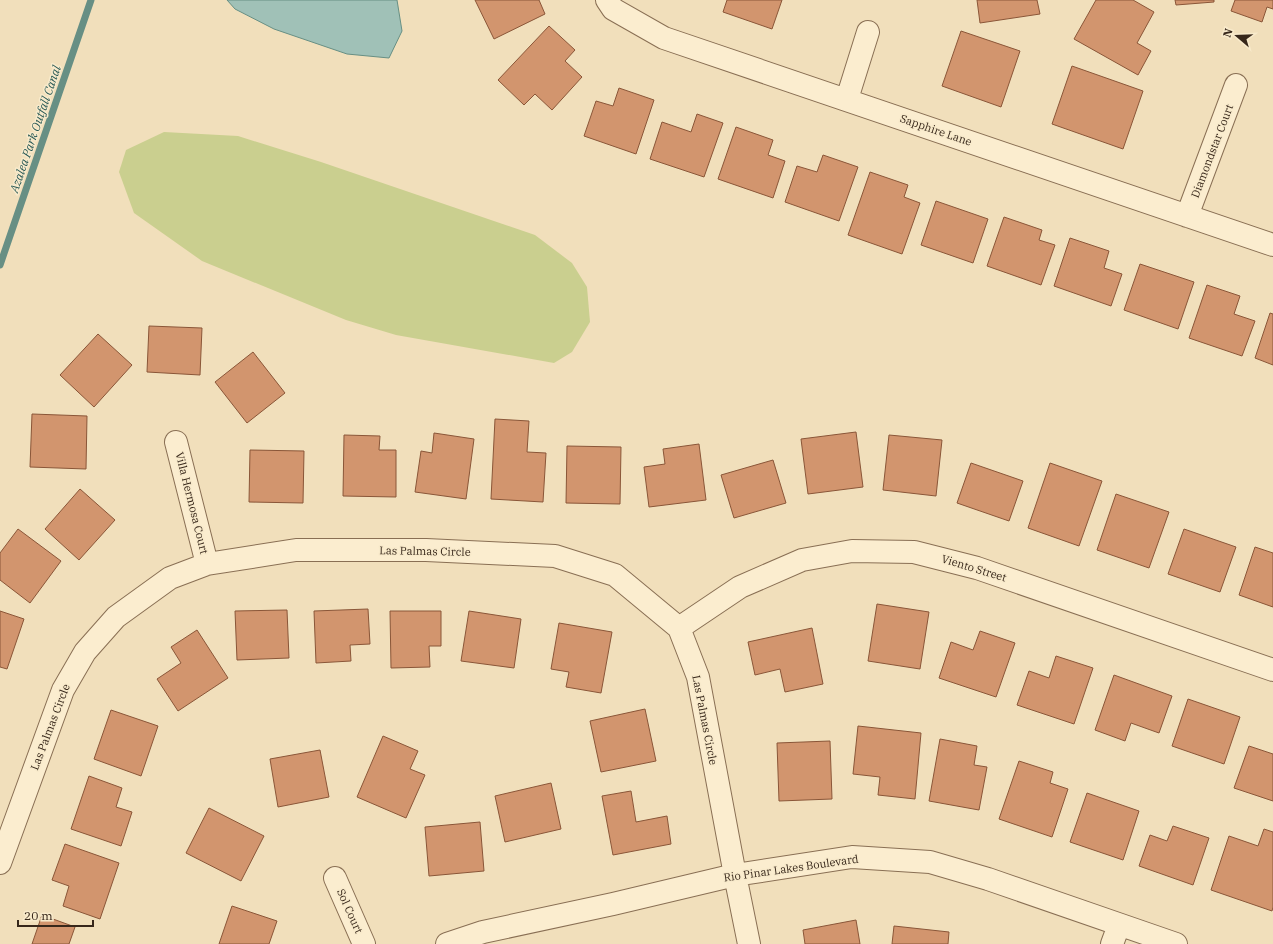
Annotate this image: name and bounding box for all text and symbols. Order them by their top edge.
north arrow [1217,16,1257,56]
text: N [1220,26,1236,39]
water label: Azalea Park Outfall Canal [6,63,64,195]
street label: Diamondstar Court [1188,102,1236,200]
street label: Sapphire Lane [898,111,974,149]
street label: Villa Hermosa Court [173,451,211,556]
street label: Las Palmas Circle [379,543,471,559]
street label: Viento Street [940,552,1008,585]
street label: Las Palmas Circle [689,674,721,766]
street label: Las Palmas Circle [27,682,73,772]
street label: Rio Pinar Lakes Boulevard [723,852,860,884]
street label: Sol Court [334,886,366,936]
scale bar [18,902,93,928]
text: 20 m [24,908,53,923]

